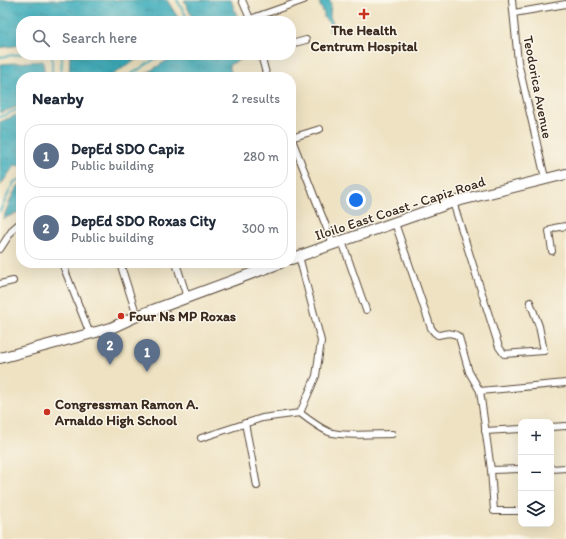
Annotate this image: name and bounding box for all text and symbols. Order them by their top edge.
marker: The Health Centrum Hospital [358,8,370,20]
search box [16,16,296,60]
place label: The Health Centrum Hospital [310,22,419,55]
icon: search [30,27,52,49]
text: Search here [62,29,137,47]
street label: Teodorica Avenue [519,34,556,140]
text: Nearby [32,88,84,108]
text: 2 results [232,91,280,106]
text: DepEd SDO Capiz [71,140,184,158]
text: 1 [43,149,49,164]
text: 280 m [243,149,279,164]
text: Public building [71,158,154,173]
street label: Iloilo East Coast - Capiz Road [313,173,488,244]
your location [346,190,366,210]
text: DepEd SDO Roxas City [71,212,216,230]
text: 2 [43,221,49,236]
text: 300 m [242,221,279,236]
text: Public building [71,230,154,245]
place label: Four Ns MP Roxas [129,308,236,325]
marker: Four Ns MP Roxas [116,311,126,321]
pin: 2 [97,332,123,365]
pin: 1 [134,339,160,372]
place label: Congressman Ramon A. Arnaldo High School [54,396,199,429]
marker: Congressman Ramon A. Arnaldo High School [42,407,52,417]
map controls [518,419,554,527]
button: + [518,419,554,455]
button: − [518,455,554,491]
button: layers [518,491,554,527]

